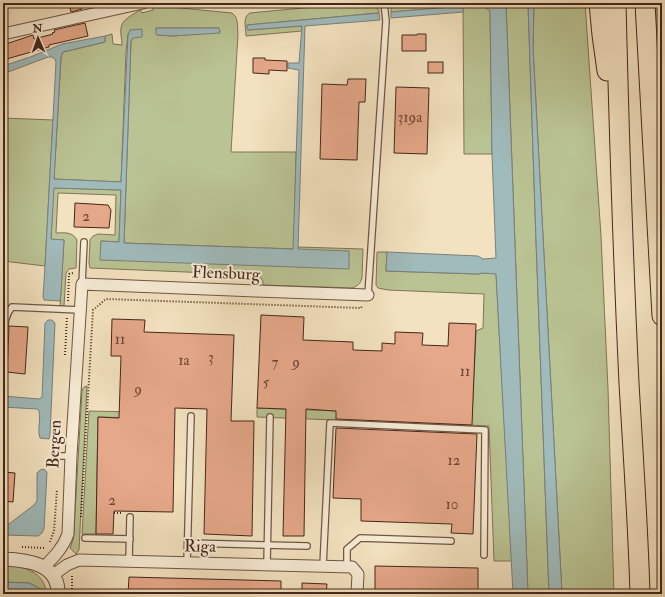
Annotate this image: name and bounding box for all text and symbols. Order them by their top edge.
north arrow [18,18,58,58]
text: N [32,22,44,35]
house number: 319a [398,108,423,127]
house number: 2 [82,207,90,226]
street label: Flensburg [191,261,261,285]
house number: 11 [115,330,125,349]
house number: 3 [208,348,214,367]
house number: 1a [178,351,191,370]
house number: 7 [272,353,279,372]
house number: 9 [291,353,300,372]
house number: 11 [460,362,470,381]
house number: 5 [263,373,270,392]
house number: 9 [133,380,142,399]
street label: Bergen [42,419,66,469]
house number: 12 [448,451,461,470]
house number: 2 [108,491,116,510]
house number: 10 [446,495,458,514]
street label: Riga [184,535,217,557]

